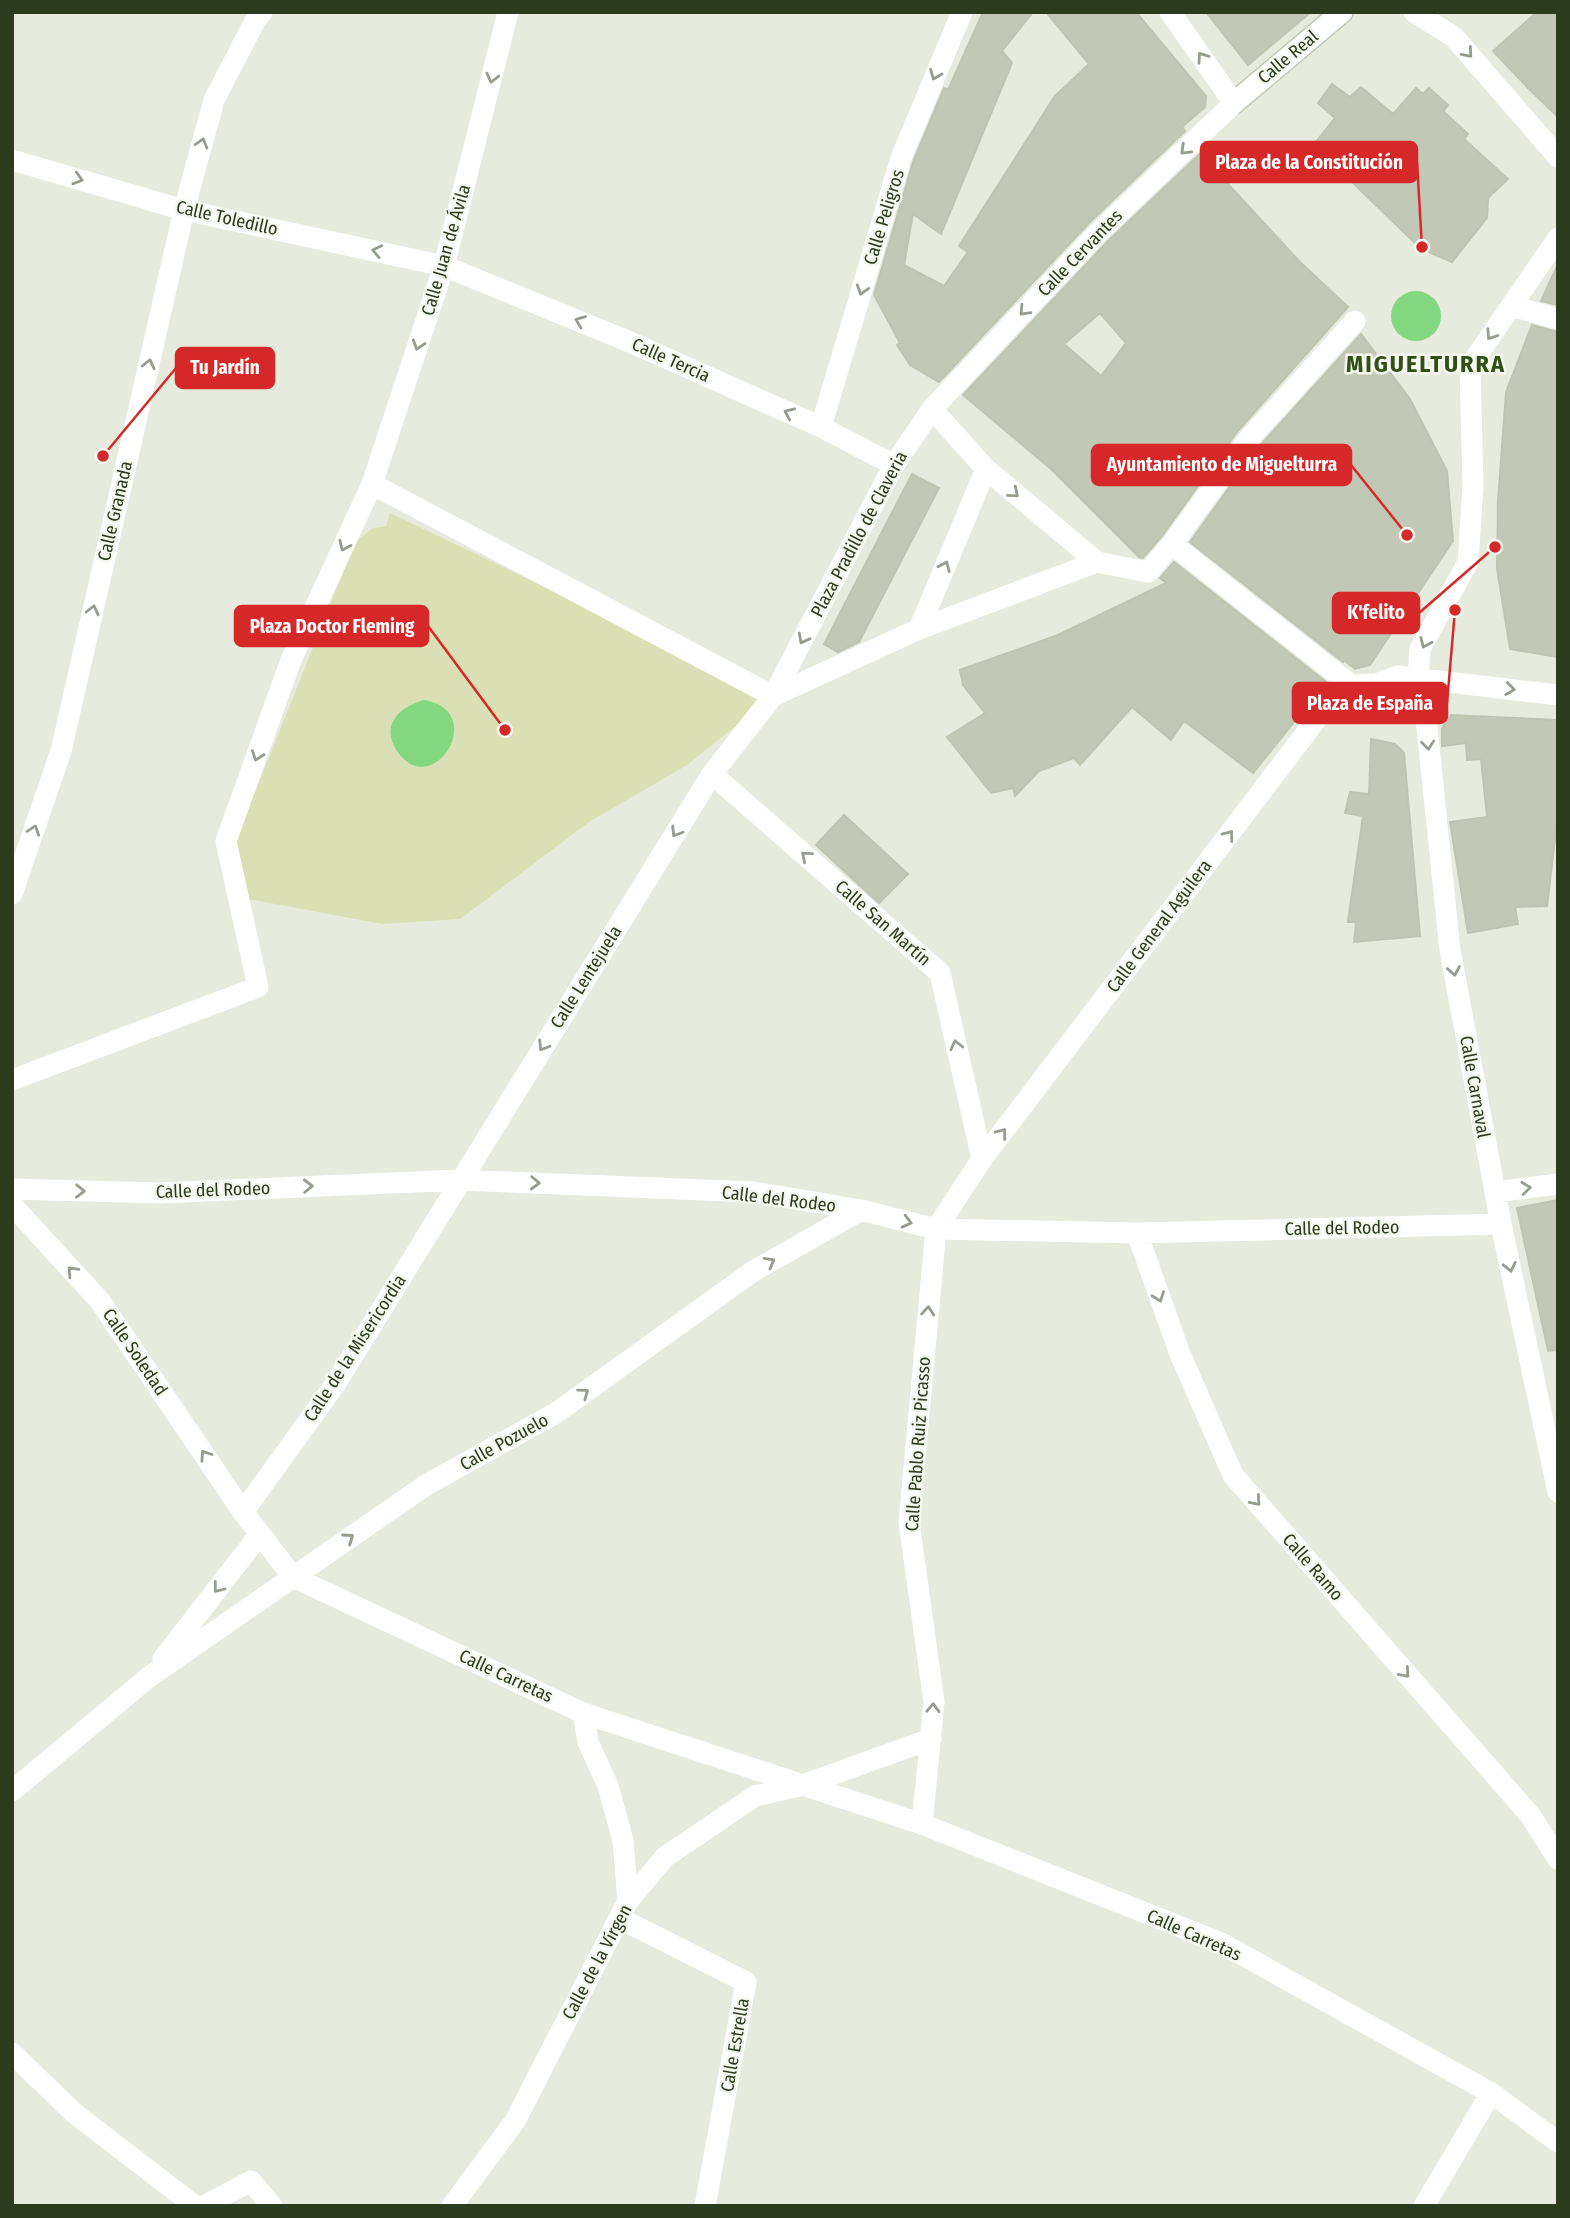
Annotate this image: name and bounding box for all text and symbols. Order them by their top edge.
street label: Calle Real [1253,25,1323,89]
one-way arrow [1460,45,1472,58]
one-way arrow [1198,52,1210,65]
one-way arrow [930,69,944,81]
one-way arrow [486,72,500,84]
one-way arrow [194,138,209,150]
one-way arrow [1180,141,1193,154]
callout: Plaza de la Constitución [1201,142,1417,182]
text: Plaza de la Constitución [1215,151,1403,174]
street label: Calle Peligros [859,166,909,267]
one-way arrow [72,170,84,185]
street label: Calle Juan de Ávila [416,182,475,318]
street label: Calle Toledillo [174,196,280,240]
street label: Calle Cervantes [1033,205,1127,301]
one-way arrow [371,245,383,260]
one-way arrow [855,284,870,296]
one-way arrow [1020,303,1033,316]
one-way arrow [575,316,587,330]
one-way arrow [1487,327,1499,340]
street label: Calle Tercia [629,333,714,387]
one-way arrow [412,338,426,350]
callout: Tu Jardín [176,348,274,388]
district label: MIGUELTURRA [1346,350,1506,378]
text: Tu Jardín [190,356,260,379]
one-way arrow [140,358,155,370]
one-way arrow [784,407,796,421]
callout: Ayuntamiento de Miguelturra [1092,445,1351,485]
street label: Plaza Pradillo de Claveria [806,447,912,621]
text: Ayuntamiento de Miguelturra [1106,453,1337,476]
street label: Calle Granada [93,459,137,563]
one-way arrow [1006,485,1019,497]
one-way arrow [338,539,352,551]
one-way arrow [937,561,951,574]
callout: K'felito [1333,593,1419,633]
text: K'felito [1347,601,1405,624]
one-way arrow [84,604,99,616]
callout: Plaza Doctor Fleming [235,606,428,646]
text: Plaza Doctor Fleming [250,615,415,638]
one-way arrow [797,632,811,644]
one-way arrow [1419,636,1433,648]
one-way arrow [1504,682,1516,697]
callout: Plaza de España [1293,683,1447,723]
text: Plaza de España [1307,692,1433,715]
one-way arrow [1421,739,1436,751]
one-way arrow [251,750,265,762]
one-way arrow [26,824,40,836]
one-way arrow [672,825,685,838]
one-way arrow [1220,830,1233,842]
one-way arrow [801,852,814,864]
street label: Calle General Aguilera [1102,855,1216,997]
street label: Calle San Martín [831,876,935,970]
street label: Calle Lentejuela [546,921,626,1032]
one-way arrow [1446,965,1461,977]
street label: Calle Carnaval [1455,1034,1495,1140]
one-way arrow [539,1039,552,1052]
one-way arrow [950,1039,965,1051]
one-way arrow [994,1128,1006,1140]
one-way arrow [530,1176,541,1191]
street label: Calle del Rodeo [155,1177,271,1203]
one-way arrow [303,1179,314,1194]
street label: Calle del Rodeo [721,1181,837,1217]
one-way arrow [1521,1181,1532,1196]
one-way arrow [75,1183,86,1198]
one-way arrow [900,1214,912,1228]
street label: Calle del Rodeo [1284,1216,1400,1240]
one-way arrow [763,1257,775,1270]
one-way arrow [1501,1261,1516,1273]
one-way arrow [68,1266,81,1279]
street label: Calle de la Misericordia [299,1270,411,1426]
one-way arrow [1151,1290,1165,1302]
street label: Calle Soledad [98,1304,172,1400]
one-way arrow [920,1306,935,1317]
street label: Calle Pablo Ruiz Picasso [901,1356,935,1532]
one-way arrow [576,1388,589,1401]
street label: Calle Pozuelo [456,1409,552,1475]
one-way arrow [201,1450,213,1463]
one-way arrow [1248,1493,1260,1506]
street label: Calle Ramo [1278,1529,1348,1605]
one-way arrow [341,1534,354,1546]
one-way arrow [213,1580,226,1593]
street label: Calle Carretas [456,1645,557,1707]
one-way arrow [1397,1664,1409,1677]
one-way arrow [925,1702,940,1713]
street label: Calle de la Vírgen [557,1901,637,2023]
street label: Calle Carretas [1143,1904,1245,1966]
street label: Calle Estrella [716,1996,754,2094]

